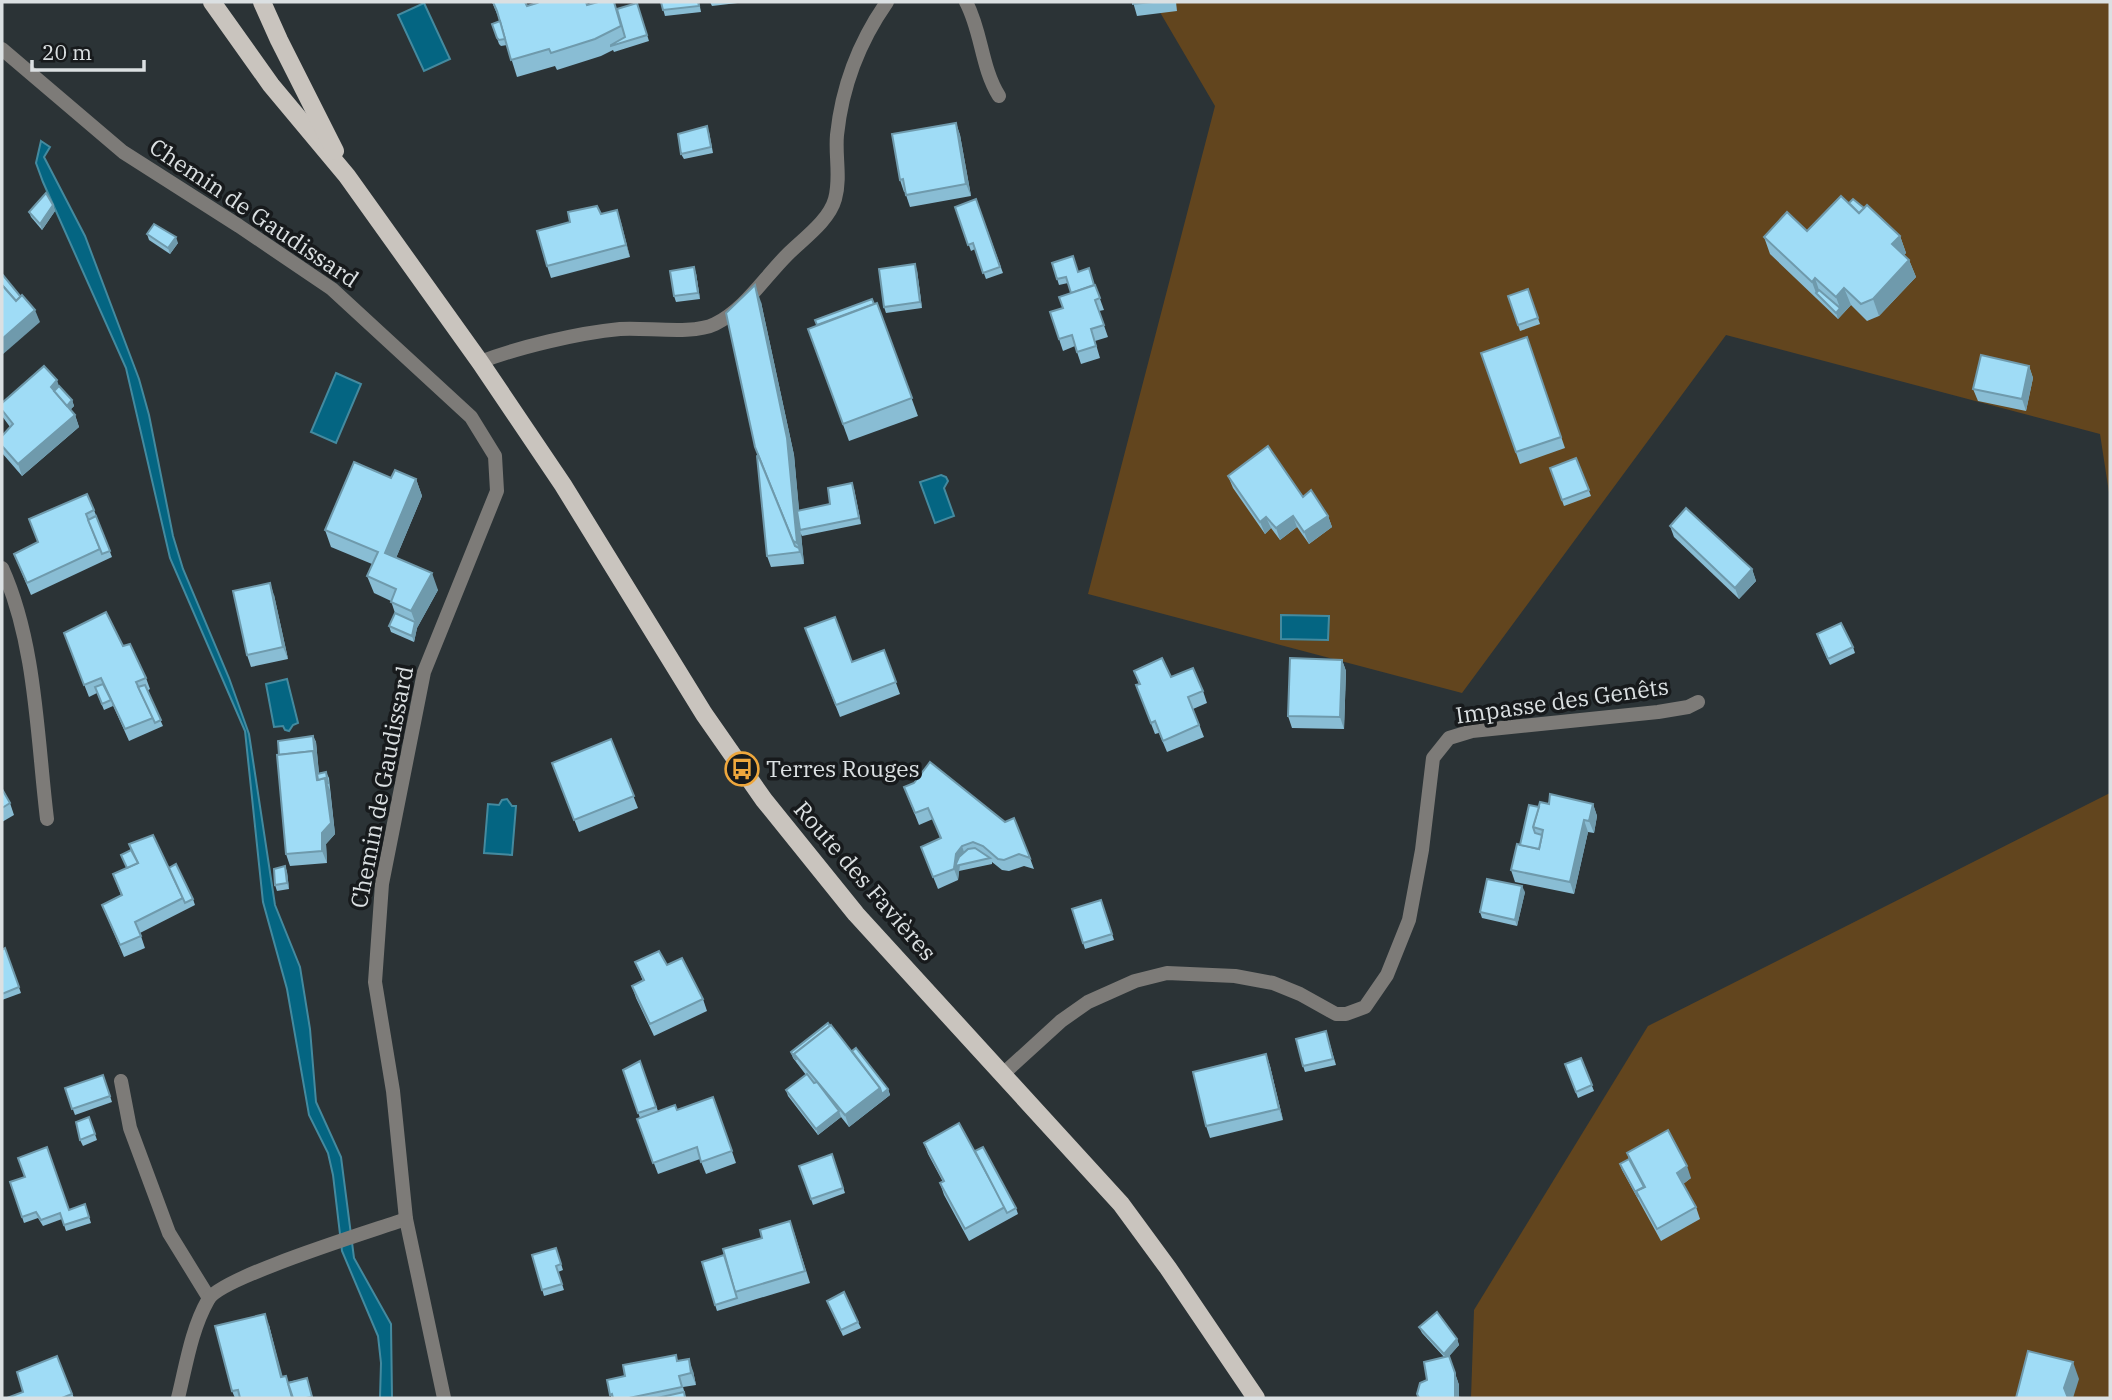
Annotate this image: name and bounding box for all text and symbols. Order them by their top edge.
scale bar [32,28,144,72]
text: 20 m [42,38,92,66]
street label: Chemin de Gaudissard [144,131,365,293]
street label: Chemin de Gaudissard [343,663,419,911]
street label: Impasse des Genêts [1453,670,1670,730]
bus stop icon: Terres Rouges [723,750,761,788]
place label: Terres Rouges [766,753,920,783]
street label: Route des Favières [788,794,943,967]

